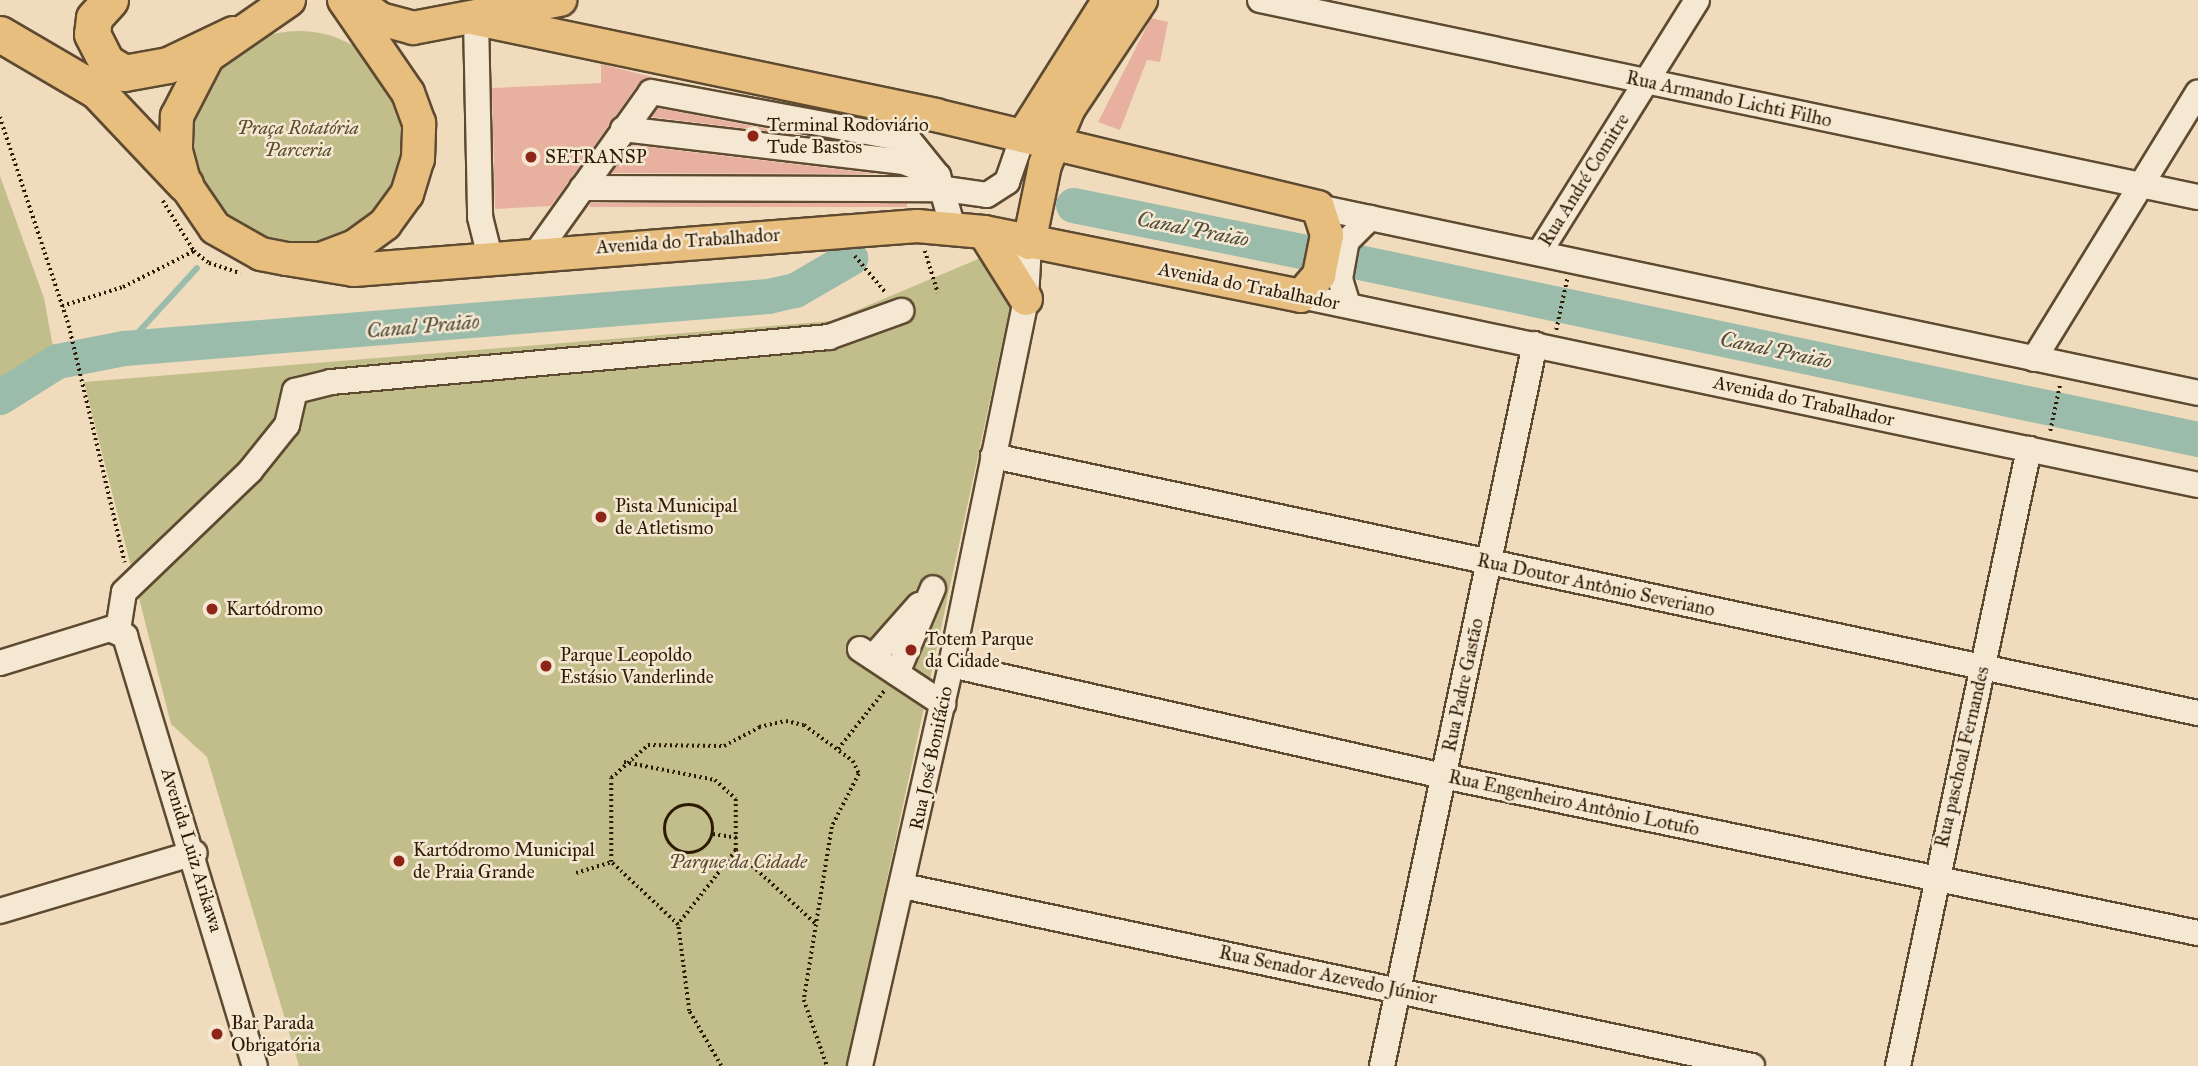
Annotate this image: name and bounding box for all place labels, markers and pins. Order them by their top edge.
place label: Terminal Rodoviário Tude Bastos [767,114,929,158]
marker: Terminal Rodoviário Tude Bastos [745,128,761,144]
place label: SETRANSP [545,146,647,168]
marker: SETRANSP [523,149,539,165]
place label: Pista Municipal de Atletismo [615,495,738,539]
marker: Pista Municipal de Atletismo [593,509,609,525]
place label: Kartódromo [226,598,323,620]
marker: Kartódromo [204,601,220,617]
place label: Totem Parque da Cidade [925,628,1034,672]
marker: Totem Parque da Cidade [903,642,919,658]
place label: Parque Leopoldo Estásio Vanderlinde [560,644,714,688]
marker: Parque Leopoldo Estásio Vanderlinde [538,658,554,674]
place label: Kartódromo Municipal de Praia Grande [413,839,595,883]
marker: Kartódromo Municipal de Praia Grande [391,853,407,869]
place label: Bar Parada Obrigatória [231,1012,321,1056]
marker: Bar Parada Obrigatória [209,1026,225,1042]

